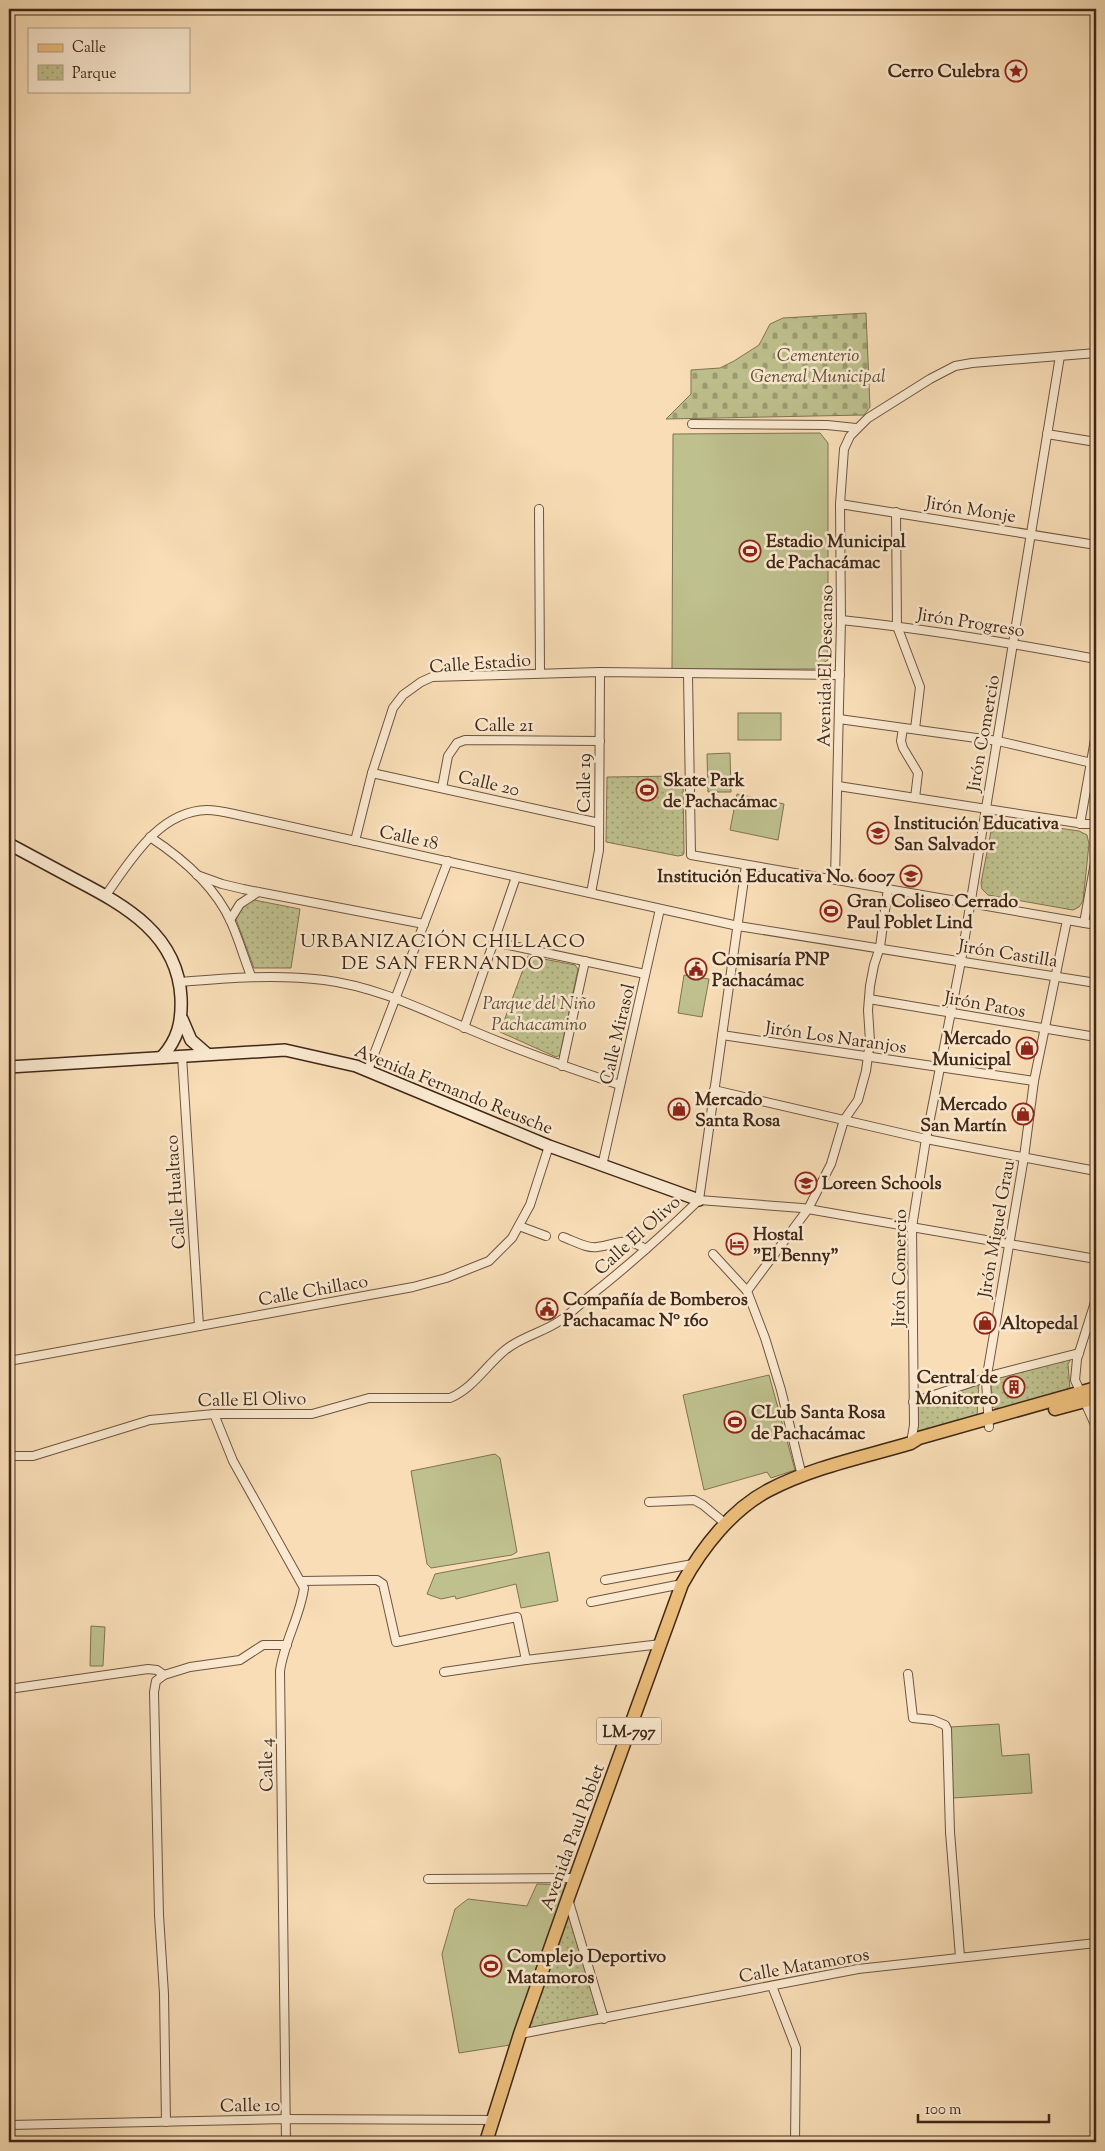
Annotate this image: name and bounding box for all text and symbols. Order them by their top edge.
legend [28,28,190,92]
text: Calle [72,38,106,59]
place icon: Cerro Culebra [1004,59,1028,83]
place label: Cerro Culebra [888,60,1001,86]
text: Parque [72,64,116,85]
park label: Cementerio General Municipal [750,344,886,391]
street label: Jirón Monje [923,491,1018,531]
place label: Estadio Municipal de Pachacámac [766,530,907,577]
sports icon: Estadio Municipal de Pachacámac [738,539,762,563]
street label: Avenida El Descanso [813,585,841,747]
street label: Jirón Progreso [914,602,1027,645]
street label: Calle Estadio [428,648,532,682]
street label: Jirón Comercio [962,673,1008,795]
street label: Calle 21 [474,714,534,740]
street label: Calle 19 [573,753,599,813]
street label: Calle 20 [455,765,522,805]
place label: Skate Park de Pachacámac [663,769,778,816]
sports icon: Skate Park de Pachacámac [635,778,659,802]
place label: Institución Educativa San Salvador [894,812,1060,859]
street label: Calle 18 [377,820,441,858]
school or university icon: Institución Educativa San Salvador [866,821,890,845]
school or university icon: Institución Educativa No. 6007 [899,864,923,888]
place label: Institución Educativa No. 6007 [657,865,896,891]
place label: Gran Coliseo Cerrado Paul Poblet Lind [847,890,1018,937]
sports icon: Gran Coliseo Cerrado Paul Poblet Lind [819,899,843,923]
district label: URBANIZACIÓN CHILLACO DE SAN FERNANDO [300,929,586,978]
street label: Jirón Castilla [955,934,1059,976]
place label: Comisaría PNP Pachacámac [712,948,829,995]
public building icon: Comisaría PNP Pachacámac [684,957,708,981]
street label: Calle Mirasol [595,981,643,1088]
street label: Jirón Patos [941,986,1027,1026]
park label: Parque del Niño Pachacamino [482,992,596,1039]
street label: Jirón Los Naranjos [762,1016,908,1062]
place label: Mercado Municipal [932,1027,1012,1074]
shop icon: Mercado Municipal [1015,1036,1039,1060]
street label: Avenida Fernando Reusche [350,1039,556,1143]
place label: Mercado Santa Rosa [695,1088,781,1135]
place label: Mercado San Martín [920,1093,1007,1140]
shop icon: Mercado Santa Rosa [667,1097,691,1121]
shop icon: Mercado San Martín [1011,1102,1035,1126]
street label: Calle Hualtaco [160,1134,194,1250]
street label: Jirón Miguel Grau [973,1159,1023,1301]
school or university icon: Loreen Schools [794,1171,818,1195]
place label: Loreen Schools [822,1172,942,1198]
street label: Calle El Olivo [589,1190,687,1282]
street label: Jirón Comercio [887,1209,915,1328]
place label: Hostal "El Benny" [753,1223,839,1270]
hotel icon: Hostal "El Benny" [725,1232,749,1256]
street label: Calle Chillaco [256,1270,370,1314]
place label: Compañía de Bomberos Pachacamac Nº 160 [563,1288,748,1335]
public building icon: Compañía de Bomberos Pachacamac Nº 160 [535,1297,559,1321]
shop icon: Altopedal [973,1311,997,1335]
place label: Altopedal [1001,1312,1079,1338]
place label: Central de Monitoreo [915,1366,999,1413]
building icon: Central de Monitoreo [1002,1375,1026,1399]
street label: Calle El Olivo [198,1387,307,1415]
place label: CLub Santa Rosa de Pachacámac [751,1401,886,1448]
sports icon: CLub Santa Rosa de Pachacámac [723,1410,747,1434]
road number: LM-797 [596,1718,662,1744]
street label: Calle 4 [255,1738,281,1792]
street label: Avenida Paul Poblet [535,1761,612,1915]
street label: Calle Matamoros [737,1943,872,1991]
place label: Complejo Deportivo Matamoros [507,1945,666,1992]
sports icon: Complejo Deportivo Matamoros [479,1954,503,1978]
scale bar [918,2091,1049,2123]
street label: Calle 10 [220,2093,280,2121]
text: 100 m [925,2100,962,2121]

